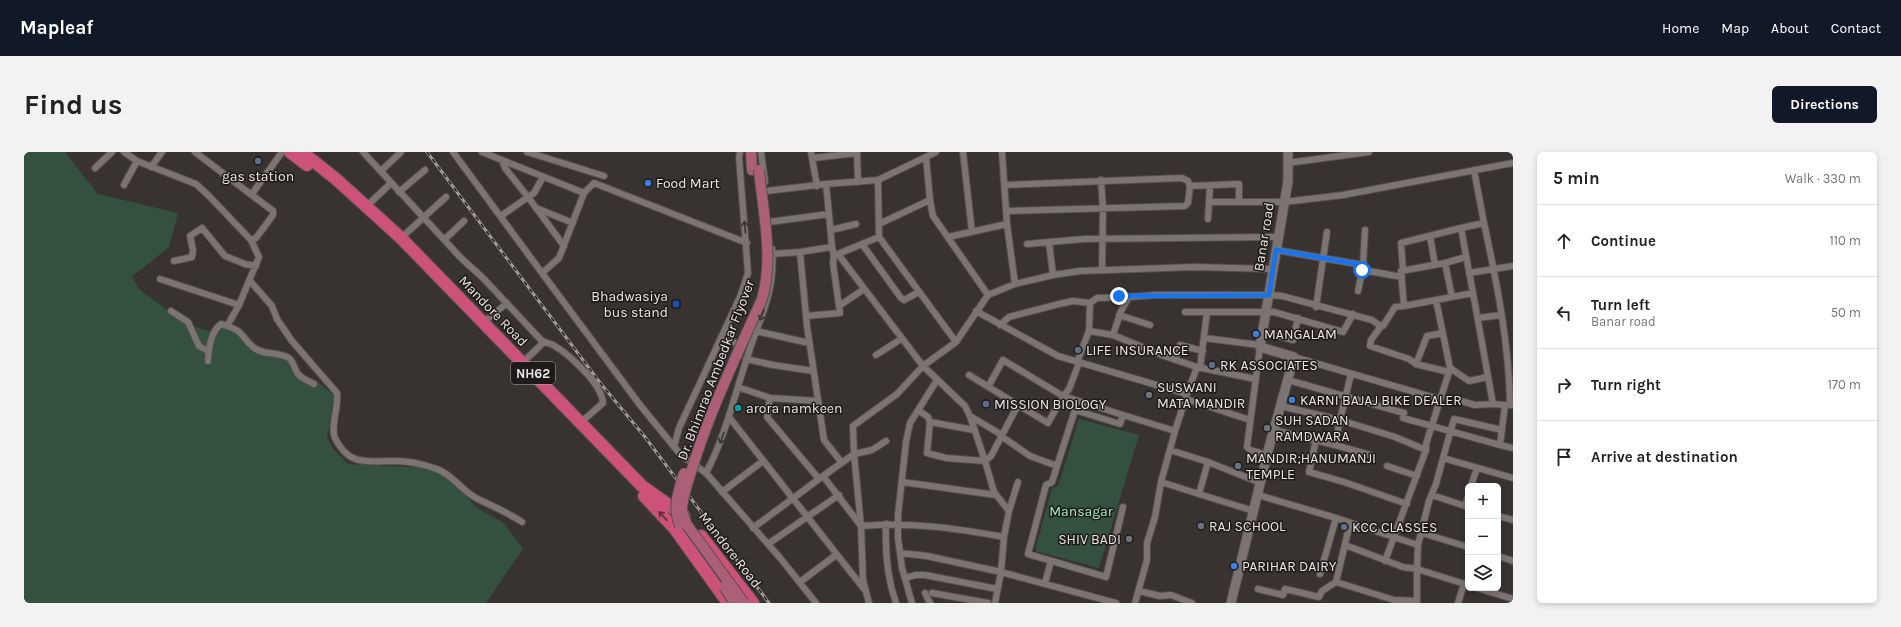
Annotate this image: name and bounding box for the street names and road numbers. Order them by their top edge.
street label: Banar road [1250,201,1278,273]
street label: Mandore Road [455,272,531,350]
street label: Dr. Bhimrao Ambedkar Flyover [674,277,759,463]
road number: NH62 [511,362,555,384]
street label: Mandore Road [695,509,765,591]

